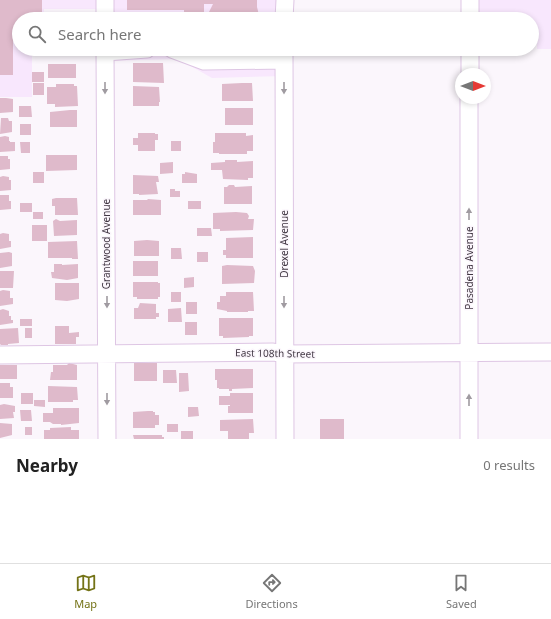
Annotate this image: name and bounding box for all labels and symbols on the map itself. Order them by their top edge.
north arrow [455,68,491,104]
one-way arrow [102,82,108,95]
one-way arrow [281,82,287,95]
street label: Grantwood Avenue [99,198,113,289]
one-way arrow [466,207,472,220]
street label: Drexel Avenue [277,210,291,278]
street label: Pasadena Avenue [462,226,476,310]
one-way arrow [104,296,110,309]
one-way arrow [281,296,287,309]
street label: East 108th Street [235,345,315,361]
one-way arrow [104,393,110,406]
one-way arrow [466,393,472,406]

